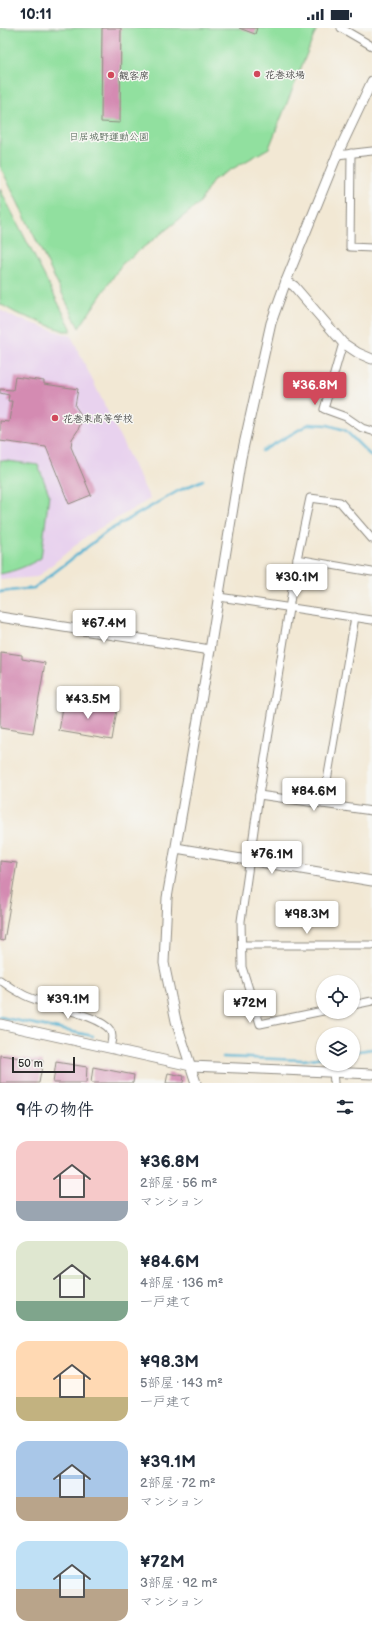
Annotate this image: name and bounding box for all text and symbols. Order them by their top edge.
text: 10:11 [20,5,52,24]
marker: 花巻球場 [252,69,262,79]
place label: 花巻球場 [265,69,305,81]
marker: 観客席 [106,70,116,80]
place label: 観客席 [119,70,149,82]
park label: 日居城野運動公園 [69,131,149,143]
pin: ¥36.8M [282,372,348,406]
text: ¥36.8M [292,377,338,393]
marker: 花巻東高等学校 [50,413,60,423]
place label: 花巻東高等学校 [63,413,133,425]
pin: ¥30.1M [264,564,330,598]
text: ¥30.1M [275,569,319,585]
pin: ¥67.4M [71,610,137,644]
text: ¥67.4M [82,615,126,631]
pin: ¥43.5M [55,686,121,720]
text: ¥43.5M [66,691,110,707]
pin: ¥84.6M [281,778,347,812]
text: ¥84.6M [291,783,337,799]
pin: ¥76.1M [239,841,305,875]
text: ¥76.1M [251,846,293,862]
pin: ¥98.3M [274,901,340,935]
text: ¥98.3M [284,906,330,922]
map controls [316,975,360,1071]
button: locate [316,975,360,1019]
pin: ¥39.1M [35,986,101,1020]
pin: ¥72M [226,990,274,1024]
text: ¥39.1M [47,991,89,1007]
text: ¥72M [233,995,267,1011]
button: layers [316,1027,360,1071]
scale bar [12,1055,75,1074]
text: 50 m [18,1057,43,1070]
icon: filters [334,1096,356,1118]
text: 9件の物件 [16,1100,94,1120]
text: ¥36.8M [140,1152,199,1172]
icon: home [48,1157,96,1205]
text: 2部屋 · 56 m² [140,1175,217,1191]
text: マンション [140,1194,204,1210]
text: ¥84.6M [140,1252,199,1272]
icon: home [48,1257,96,1305]
text: 4部屋 · 136 m² [140,1275,223,1291]
text: 一戸建て [140,1294,192,1310]
text: ¥98.3M [140,1352,199,1372]
icon: home [48,1357,96,1405]
text: 5部屋 · 143 m² [140,1375,223,1391]
text: 一戸建て [140,1394,192,1410]
text: ¥39.1M [140,1452,196,1472]
icon: home [48,1457,96,1505]
text: 2部屋 · 72 m² [140,1475,216,1491]
text: マンション [140,1494,204,1510]
text: ¥72M [140,1552,185,1572]
icon: home [48,1557,96,1605]
text: 3部屋 · 92 m² [140,1575,218,1591]
text: マンション [140,1594,204,1610]

